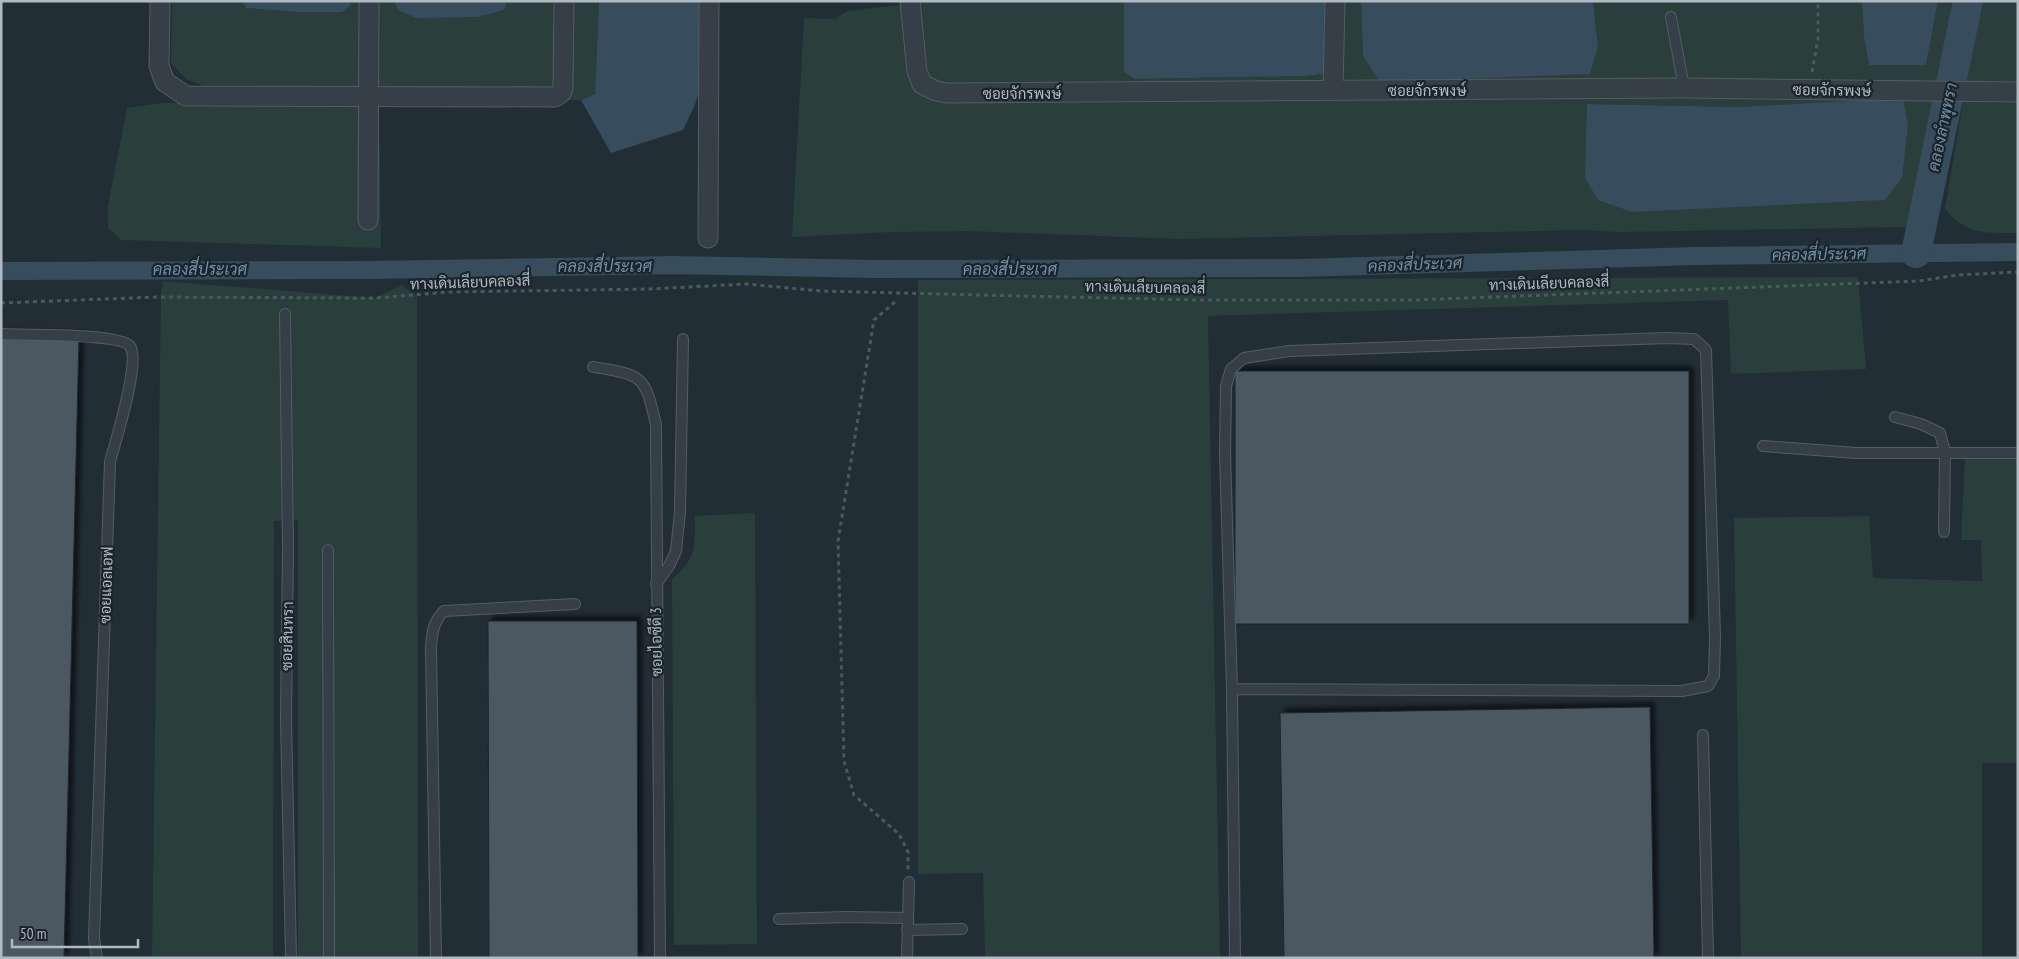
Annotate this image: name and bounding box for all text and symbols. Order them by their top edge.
street label: ซอยจักรพงษ์ [1793,80,1872,100]
street label: ซอยจักรพงษ์ [1388,81,1467,100]
water label: คลองลำพุทรา [1923,81,1963,174]
street label: ซอยจักรพงษ์ [983,84,1062,103]
water label: คลองสี่ประเวศ [1772,239,1867,265]
water label: คลองสี่ประเวศ [1367,248,1463,276]
water label: คลองสี่ประเวศ [558,252,653,276]
water label: คลองสี่ประเวศ [153,255,248,279]
water label: คลองสี่ประเวศ [963,255,1058,279]
street label: ทางเดินเลียบคลองสี่ [409,265,531,294]
street label: ทางเดินเลียบคลองสี่ [1488,266,1610,295]
street label: ทางเดินเลียบคลองสี่ [1084,271,1206,298]
street label: ซอยแอลเอฟ [95,546,117,624]
street label: ซอยสินทรา [277,601,297,671]
street label: ซอยไอซีดี 3 [646,607,666,677]
scale bar [12,916,139,948]
text: 50 m [20,924,46,943]

